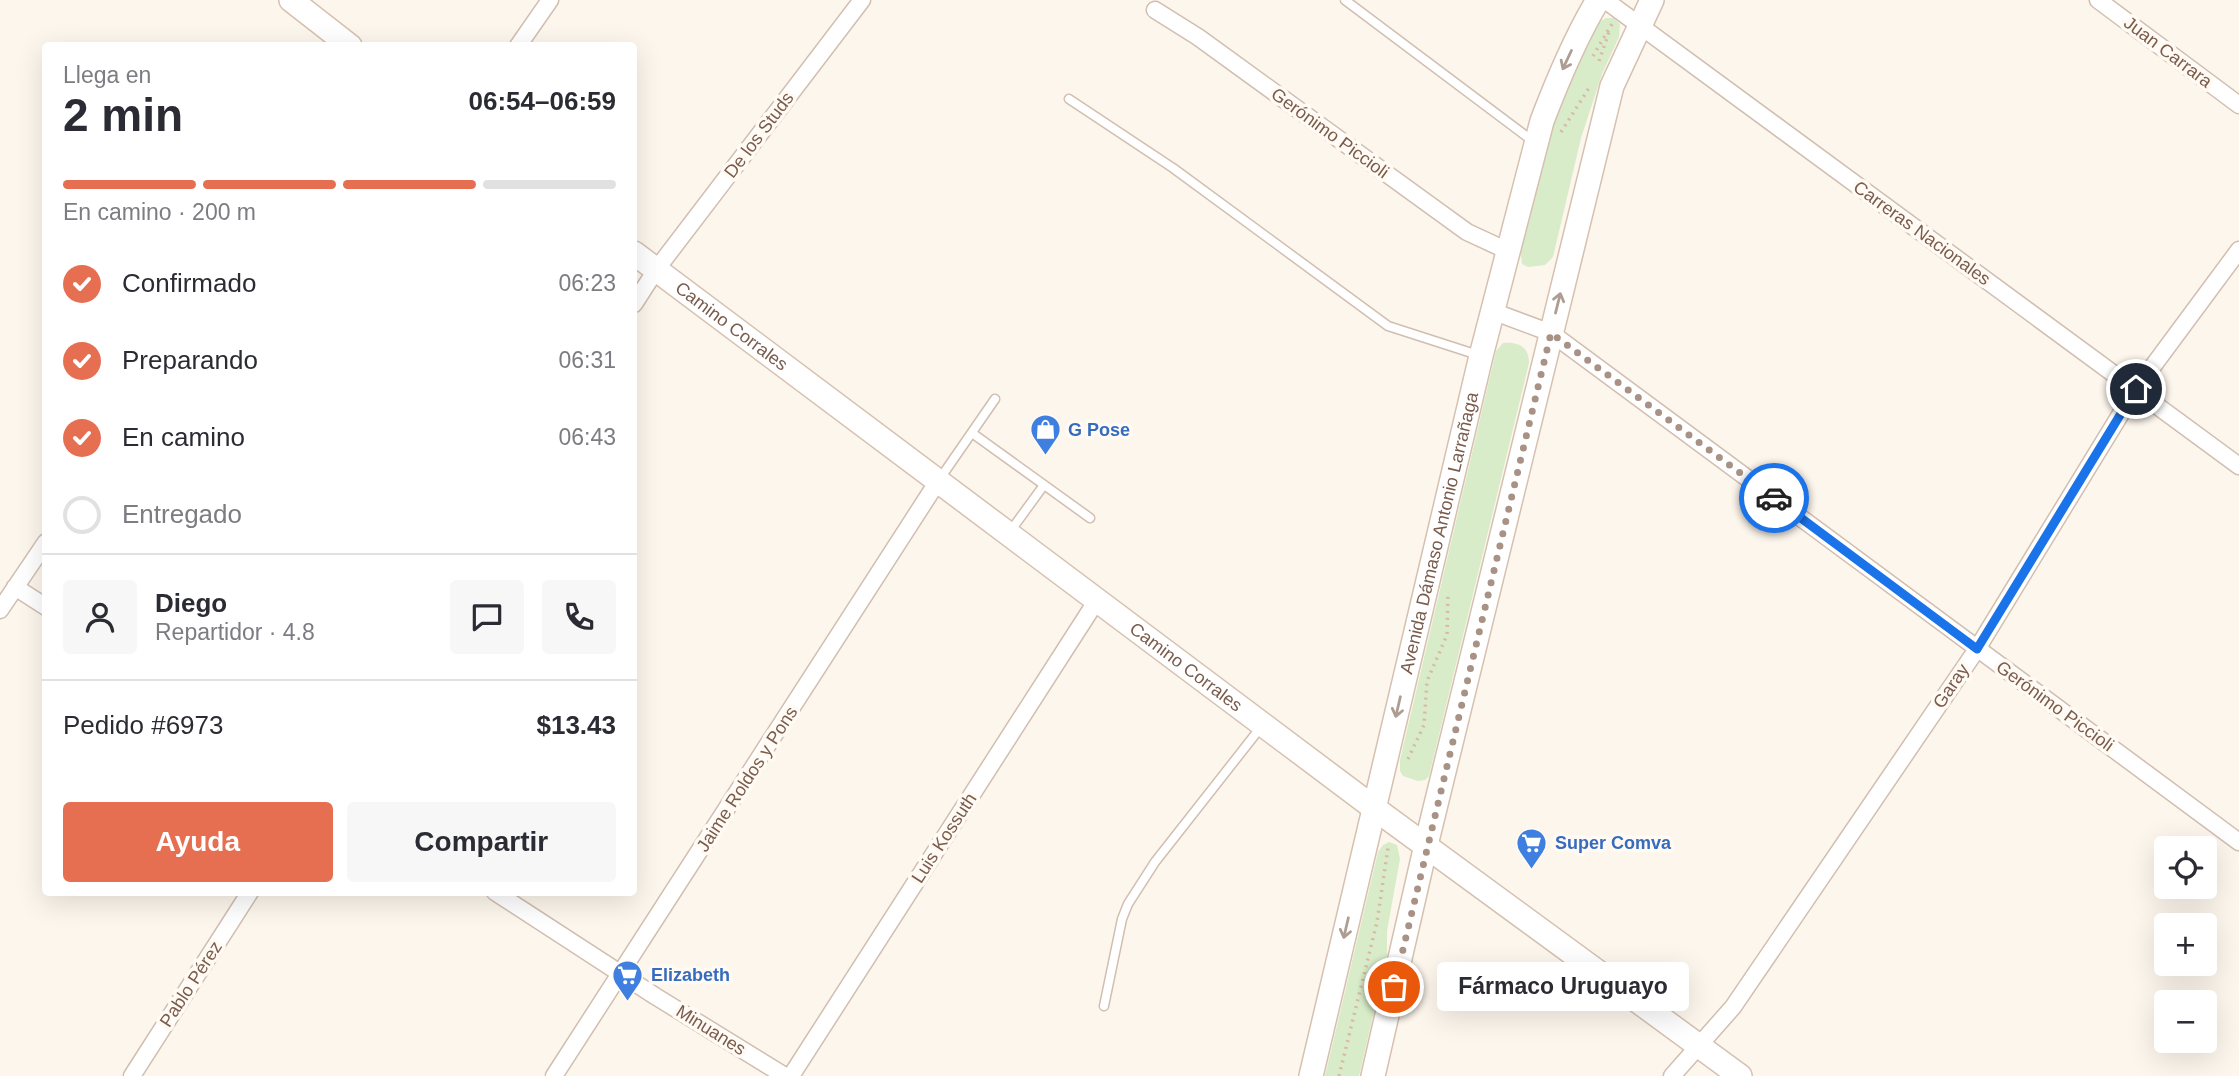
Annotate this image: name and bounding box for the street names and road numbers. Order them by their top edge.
street label: Juan Carrara [2120,12,2217,92]
street label: Gerónimo Piccioli [1267,84,1393,182]
street label: De los Studs [720,88,798,182]
street label: Carreras Nacionales [1850,177,1994,289]
street label: Camino Corrales [672,278,792,375]
street label: Avenida Dámaso Antonio Larrañaga [1396,389,1482,676]
street label: Camino Corrales [1126,618,1246,716]
street label: Gerónimo Piccioli [1992,657,2118,755]
street label: Garay [1929,660,1973,712]
street label: Jaime Roldos y Pons [693,703,801,855]
street label: Luis Kossuth [908,789,980,887]
street label: Pablo Pérez [156,937,226,1031]
street label: Minuanes [673,1001,749,1059]

